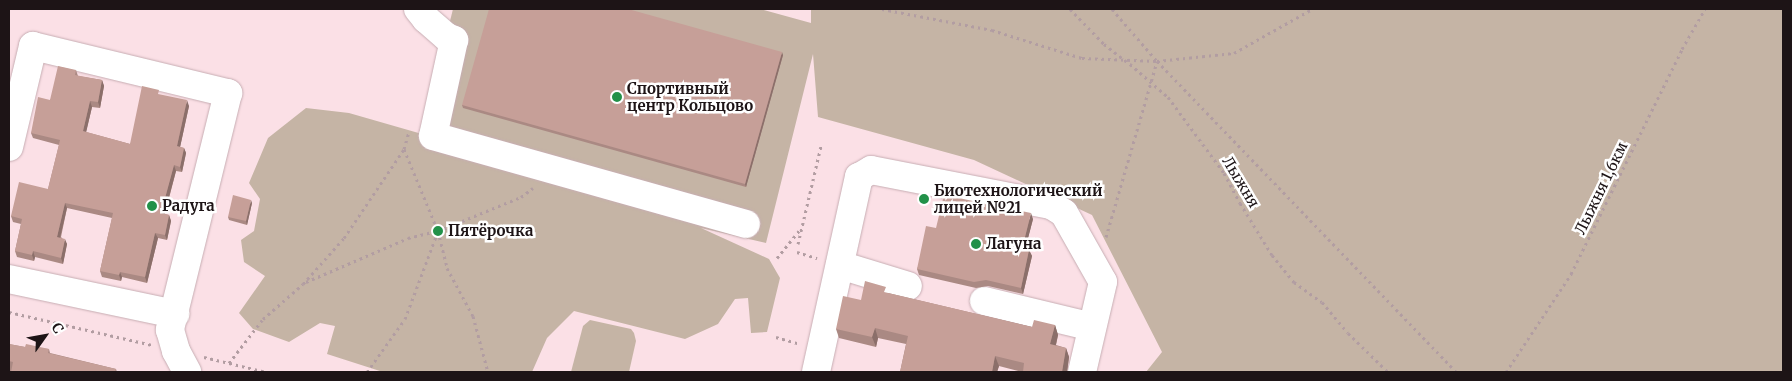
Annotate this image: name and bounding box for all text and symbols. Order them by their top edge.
place label: Спортивный центр Кольцово [627,79,753,114]
marker: Спортивный центр Кольцово [611,91,623,103]
street label: Лыжня 1,6км [1571,139,1631,237]
street label: Лыжня [1219,153,1263,211]
place label: Биотехнологический лицей №21 [934,181,1103,216]
marker: Биотехнологический лицей №21 [918,193,930,205]
place label: Радуга [162,197,215,215]
marker: Радуга [146,200,158,212]
place label: Пятёрочка [448,222,533,240]
marker: Пятёрочка [432,225,444,237]
place label: Лагуна [986,235,1041,253]
marker: Лагуна [970,238,982,250]
north arrow [20,311,70,361]
text: С [48,319,68,337]

